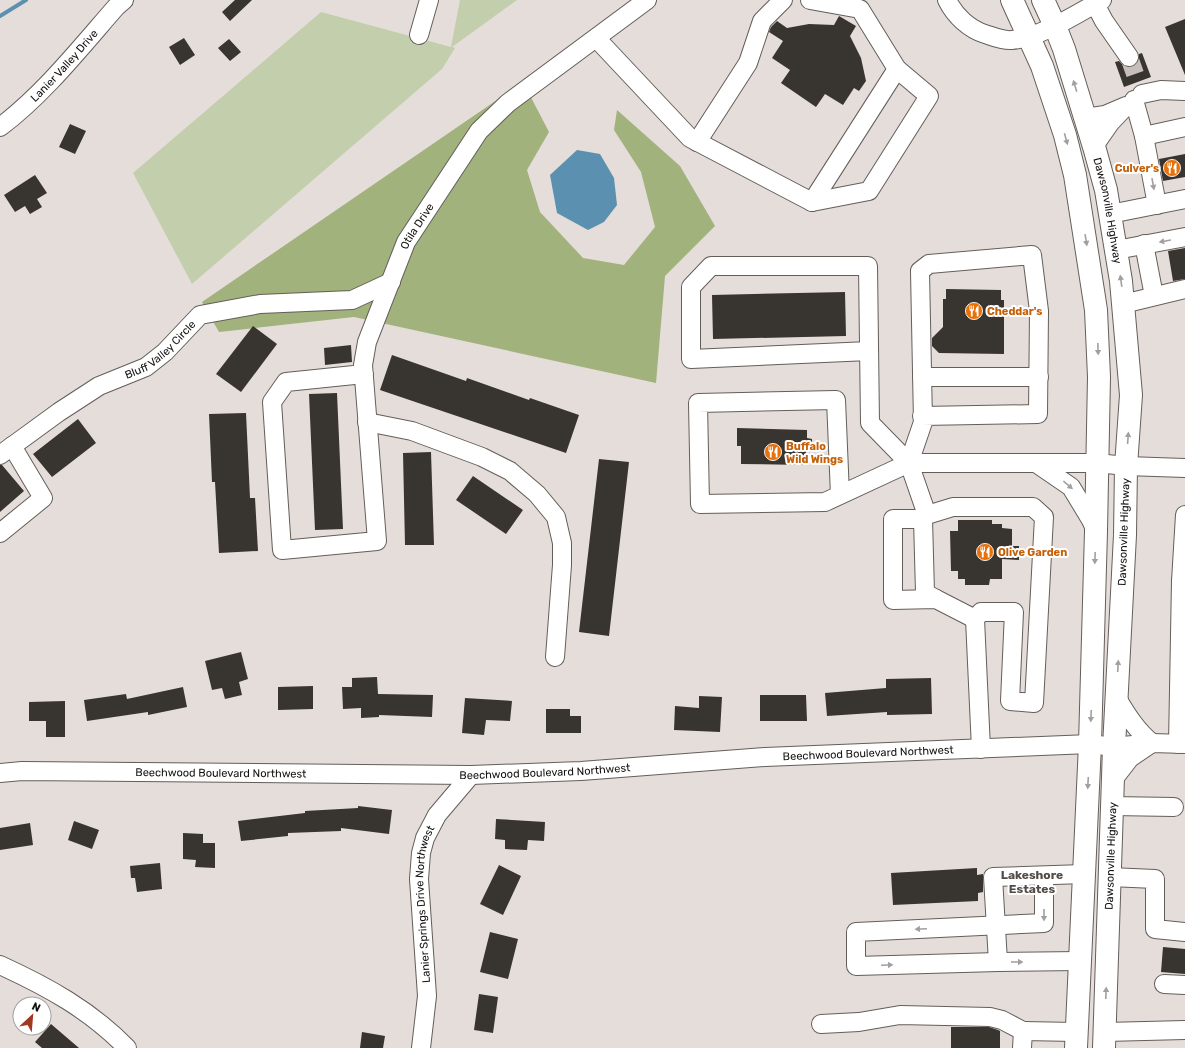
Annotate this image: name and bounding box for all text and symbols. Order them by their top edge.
street label: Lanier Valley Drive [28,27,100,104]
one-way arrow [1072,80,1078,92]
one-way arrow [1063,134,1069,146]
street label: Dawsonville Highway [1091,156,1125,265]
restaurant icon: Culver's [1162,158,1182,178]
place label: Culver's [1115,162,1159,175]
one-way arrow [1150,178,1156,190]
street label: Otila Drive [397,201,436,251]
one-way arrow [1083,234,1089,247]
one-way arrow [1159,238,1171,244]
one-way arrow [1118,275,1124,287]
restaurant icon: Cheddar's [964,301,984,321]
place label: Cheddar's [987,305,1042,318]
street label: Bluff Valley Circle [123,317,198,381]
one-way arrow [1094,343,1101,355]
one-way arrow [1124,432,1131,444]
place label: Buffalo Wild Wings [786,440,843,466]
restaurant icon: Buffalo Wild Wings [763,442,783,462]
street label: Dawsonville Highway [1116,478,1132,586]
one-way arrow [1062,481,1073,490]
restaurant icon: Olive Garden [975,542,995,562]
place label: Olive Garden [998,546,1067,559]
one-way arrow [1092,552,1099,564]
one-way arrow [1115,660,1122,672]
one-way arrow [1087,710,1094,722]
street label: Beechwood Boulevard Northwest [782,743,955,763]
street label: Beechwood Boulevard Northwest [459,761,631,782]
street label: Beechwood Boulevard Northwest [135,766,307,780]
one-way arrow [1085,777,1091,790]
street label: Dawsonville Highway [1103,802,1119,910]
street label: Lanier Springs Drive Northwest [412,822,437,984]
district label: Lakeshore Estates [1001,868,1063,896]
one-way arrow [1041,909,1047,922]
one-way arrow [914,926,927,932]
one-way arrow [1011,959,1024,965]
one-way arrow [881,962,894,968]
one-way arrow [1103,986,1109,999]
north arrow [12,996,52,1036]
text: N [30,1000,43,1015]

